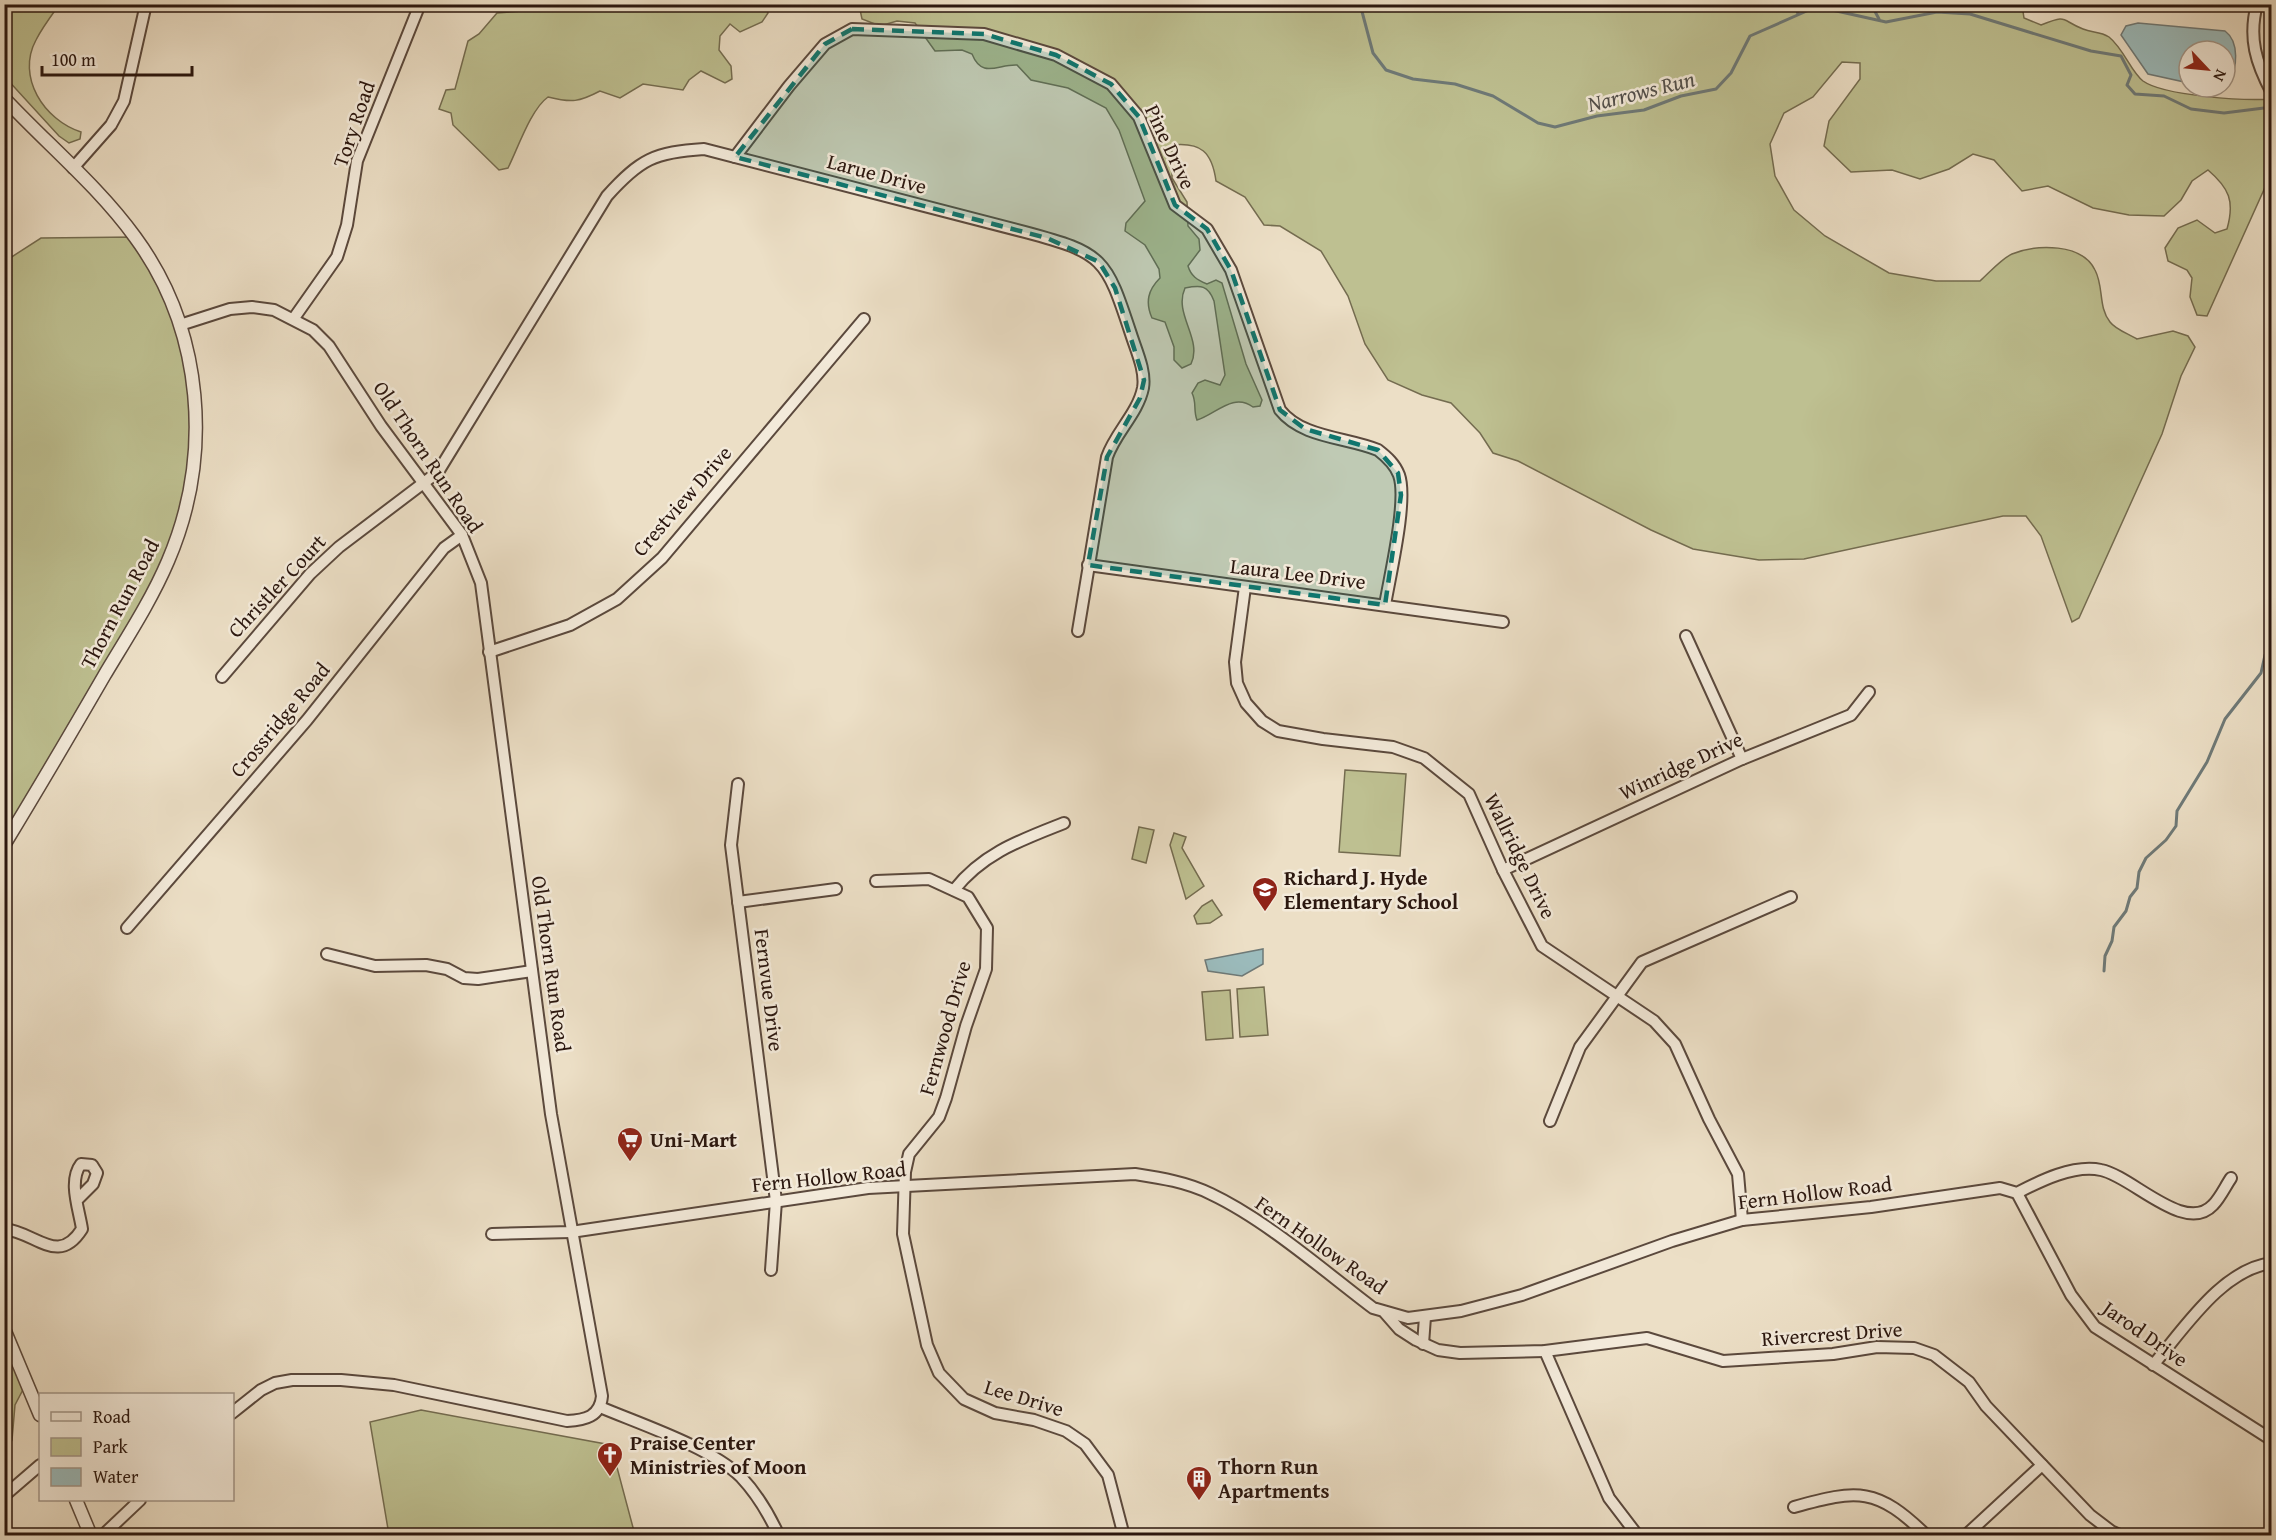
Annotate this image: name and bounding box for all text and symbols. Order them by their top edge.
scale bar [42,39,192,77]
north arrow [2177,39,2237,99]
text: 100 m [51,46,96,73]
water label: Narrows Run [1583,62,1698,120]
text: N [2207,66,2234,86]
street label: Tory Road [324,76,383,171]
street label: Pine Drive [1137,99,1204,195]
street label: Larue Drive [824,145,930,202]
street label: Old Thorn Run Road [366,374,491,540]
street label: Crestview Drive [625,438,739,563]
street label: Christler Court [220,526,333,645]
street label: Thorn Run Road [72,533,167,674]
street label: Laura Lee Drive [1229,550,1368,597]
street label: Crossridge Road [222,655,338,784]
street label: Winridge Drive [1614,723,1748,808]
street label: Wallridge Drive [1477,788,1564,924]
place label: Richard J. Hyde Elementary School [1284,862,1459,917]
street label: Old Thorn Run Road [524,874,579,1055]
school or university icon: Richard J. Hyde Elementary School [1250,875,1280,913]
street label: Fernvue Drive [747,927,792,1053]
street label: Fernwood Drive [911,957,979,1099]
place label: Uni-Mart [650,1124,737,1155]
supermarket icon: Uni-Mart [615,1125,645,1163]
street label: Fern Hollow Road [750,1153,908,1200]
street label: Fern Hollow Road [1736,1168,1894,1217]
street label: Fern Hollow Road [1249,1188,1394,1302]
street label: Jarod Drive [2094,1291,2195,1375]
street label: Rivercrest Drive [1760,1313,1904,1354]
street label: Lee Drive [981,1371,1068,1424]
legend [39,1393,234,1501]
text: Road [93,1403,131,1430]
place label: Praise Center Ministries of Moon [630,1427,807,1482]
text: Park [93,1433,129,1460]
church icon: Praise Center Ministries of Moon [595,1440,625,1478]
place label: Thorn Run Apartments [1218,1451,1329,1506]
text: Water [93,1463,139,1490]
building icon: Thorn Run Apartments [1184,1464,1214,1502]

